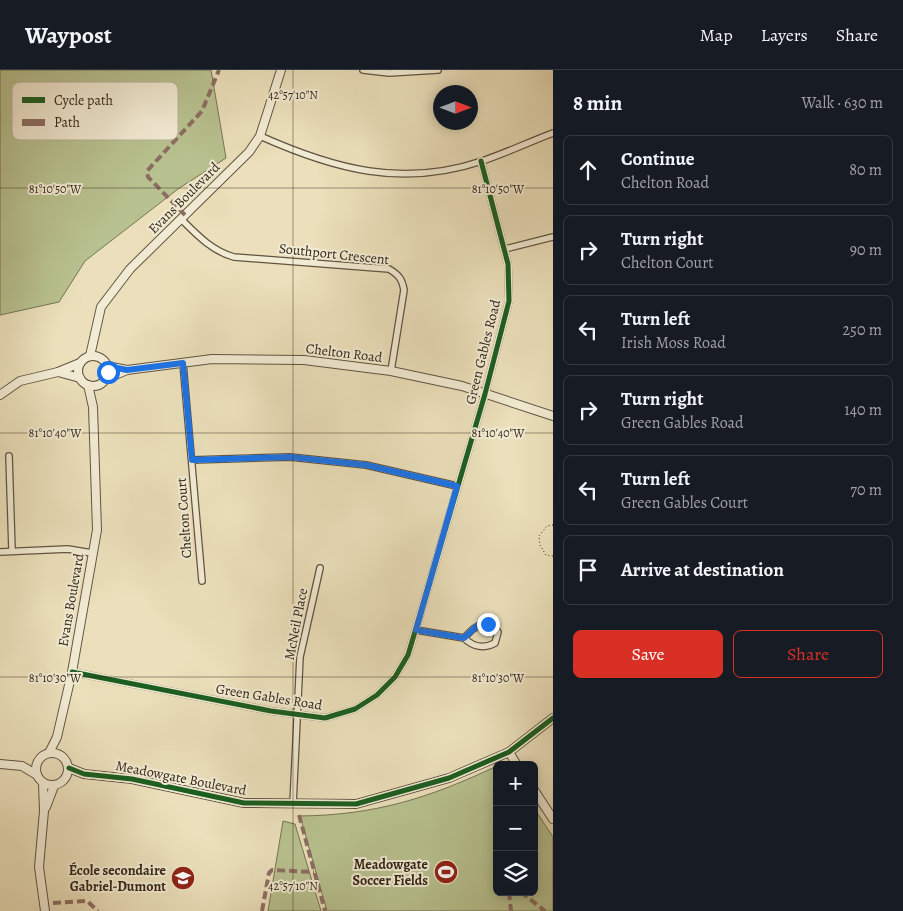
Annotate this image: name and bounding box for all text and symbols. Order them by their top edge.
text: Waypost [25,19,112,51]
text: Map [700,23,733,47]
text: Layers [761,23,808,47]
text: Share [836,23,878,47]
legend [12,82,178,140]
north arrow [433,85,478,130]
text: 42°57'10"N [268,87,318,103]
text: 8 min [573,89,622,117]
text: Cycle path [54,91,114,110]
text: Walk · 630 m [801,92,883,114]
text: Path [54,113,81,132]
text: Continue [621,146,695,172]
icon: ahead [574,156,602,184]
street label: Evans Boulevard [144,158,224,238]
text: 80 m [849,159,882,181]
text: Chelton Road [621,172,709,194]
text: 81°10'50"W [29,181,82,197]
text: 81°10'50"W [472,181,525,197]
text: Turn right [621,226,703,252]
icon: right [574,236,602,264]
street label: Southport Crescent [278,239,390,269]
text: 90 m [850,239,882,261]
text: Chelton Court [621,252,714,274]
street label: Green Gables Road [461,297,505,406]
text: Turn left [621,306,690,332]
icon: left [574,316,602,344]
text: 250 m [843,319,882,341]
text: Irish Moss Road [621,332,726,354]
street label: Chelton Road [305,339,384,367]
route start [97,361,120,384]
text: Turn right [621,386,703,412]
icon: right [574,396,602,424]
text: 140 m [844,399,882,421]
text: Green Gables Road [621,412,744,434]
text: 81°10'40"W [29,425,82,441]
text: 81°10'40"W [472,425,525,441]
text: Turn left [621,466,690,492]
icon: left [574,476,602,504]
street label: Chelton Court [172,477,196,559]
text: 70 m [850,479,882,501]
text: Green Gables Court [621,492,748,514]
street label: Evans Boulevard [53,552,89,648]
icon: arrive [574,556,602,584]
text: Arrive at destination [621,557,784,583]
street label: McNeil Place [280,586,312,662]
route end [477,613,500,636]
button: Save [573,630,723,678]
button: Share [733,630,883,678]
text: 81°10'30"W [29,670,82,686]
text: 81°10'30"W [472,670,525,686]
street label: Green Gables Road [215,679,324,715]
street label: Meadowgate Boulevard [114,756,249,800]
map controls [493,761,538,896]
button: + [493,761,538,806]
button: − [493,806,538,851]
button: layers [493,851,538,896]
place label: Meadowgate Soccer Fields [353,855,429,890]
sports icon: Meadowgate Soccer Fields [433,859,459,885]
place label: École secondaire Gabriel-Dumont [69,861,167,896]
school or university icon: École secondaire Gabriel-Dumont [170,865,196,891]
text: 42°57'10"N [268,878,318,894]

